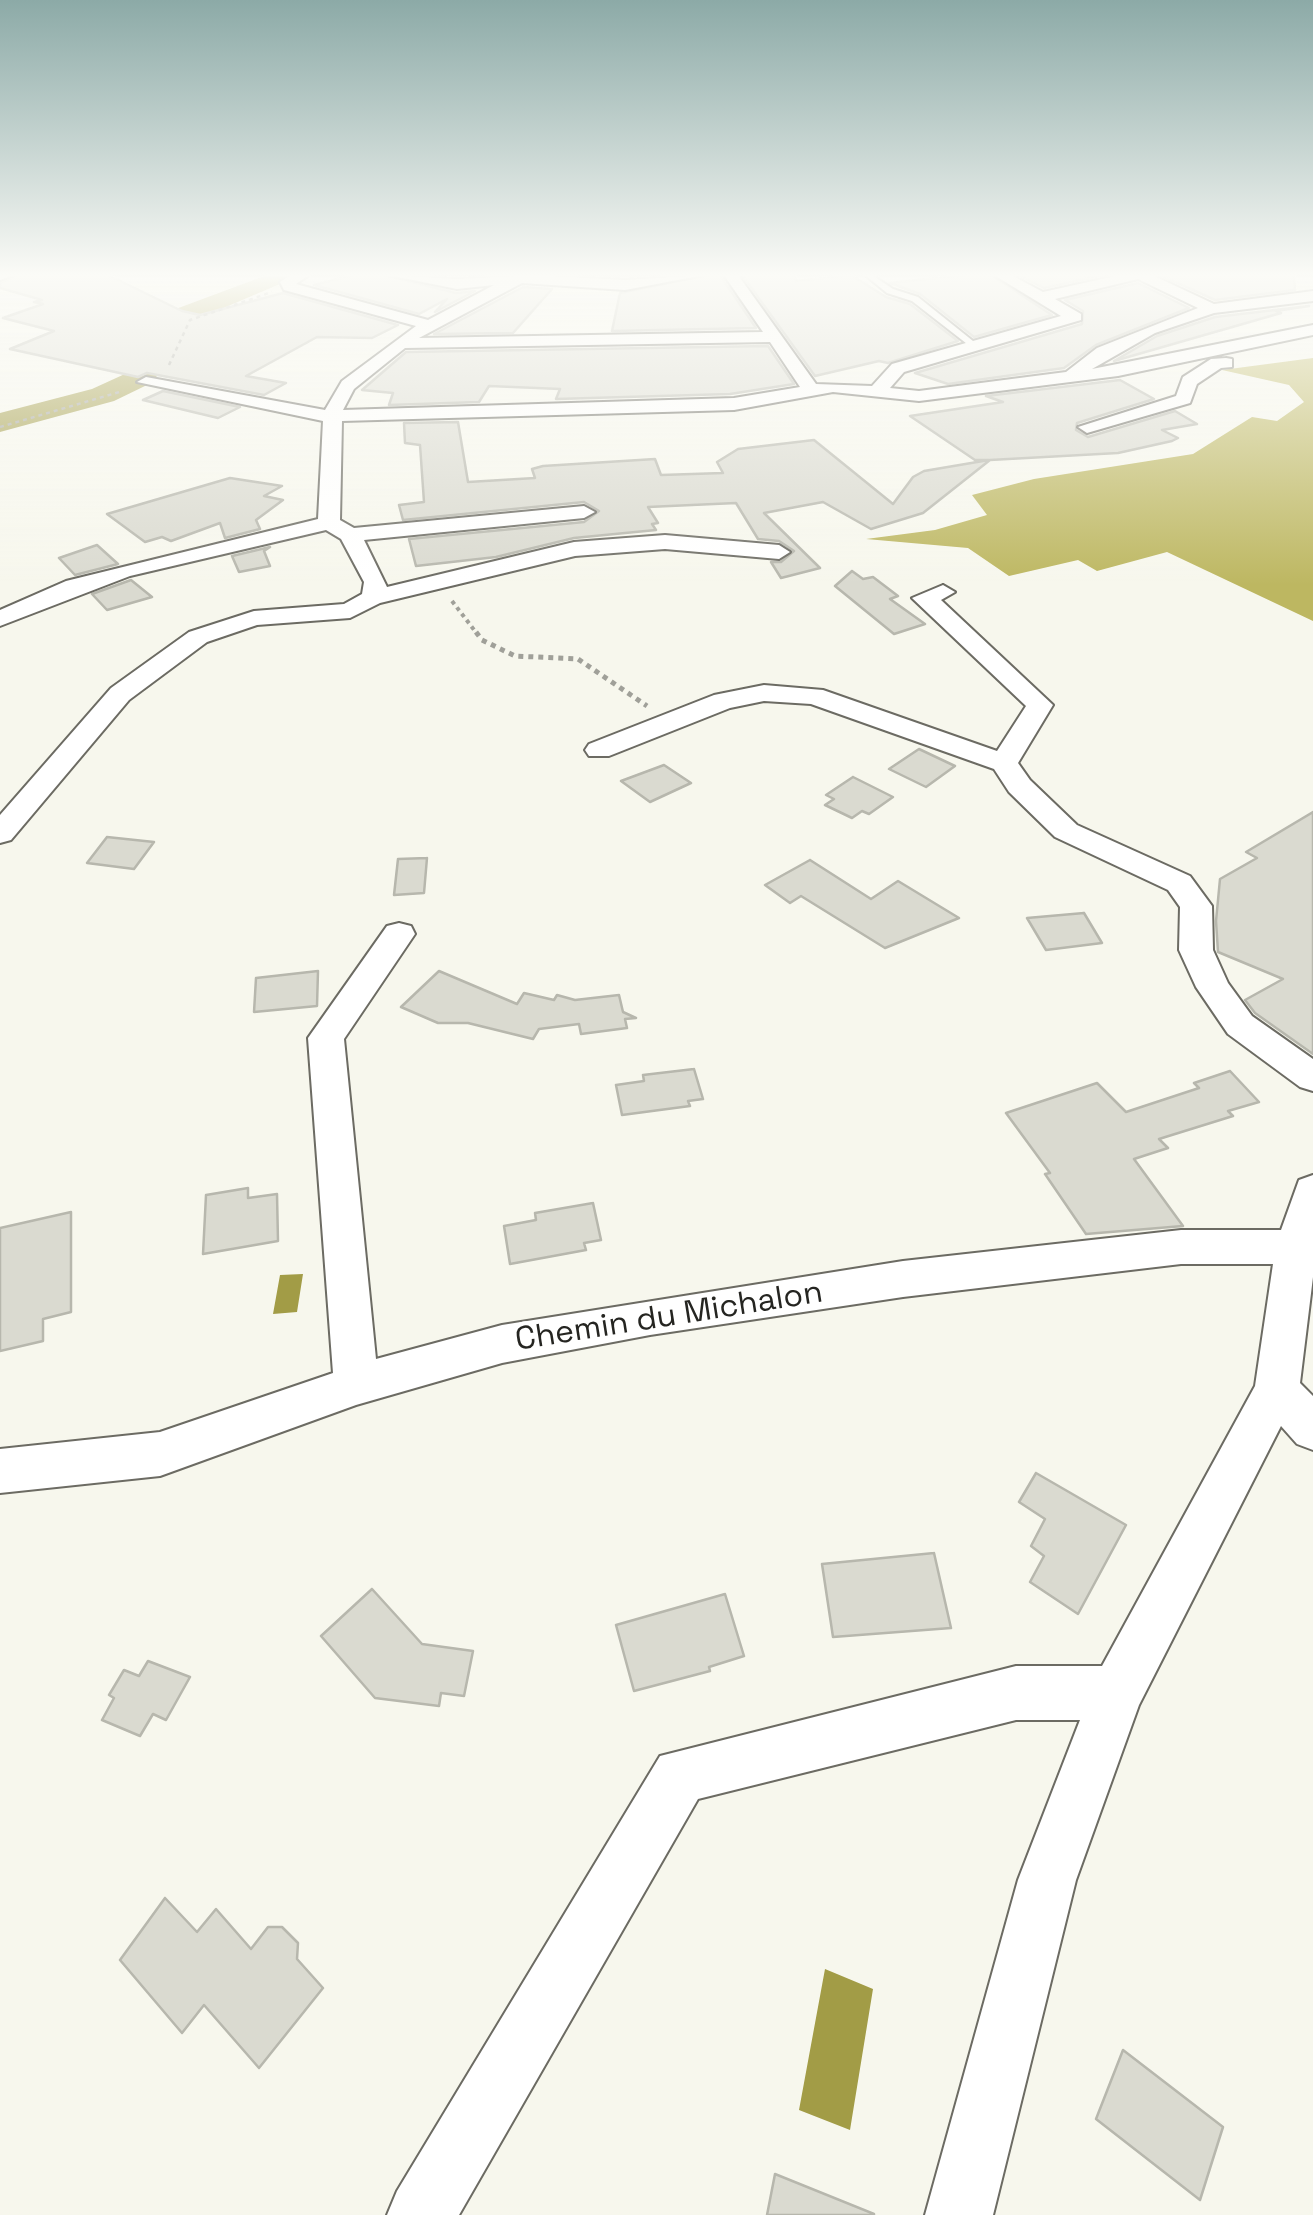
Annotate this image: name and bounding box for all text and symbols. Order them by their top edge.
street label: Chemin du Michalon [513,1274,825,1360]

